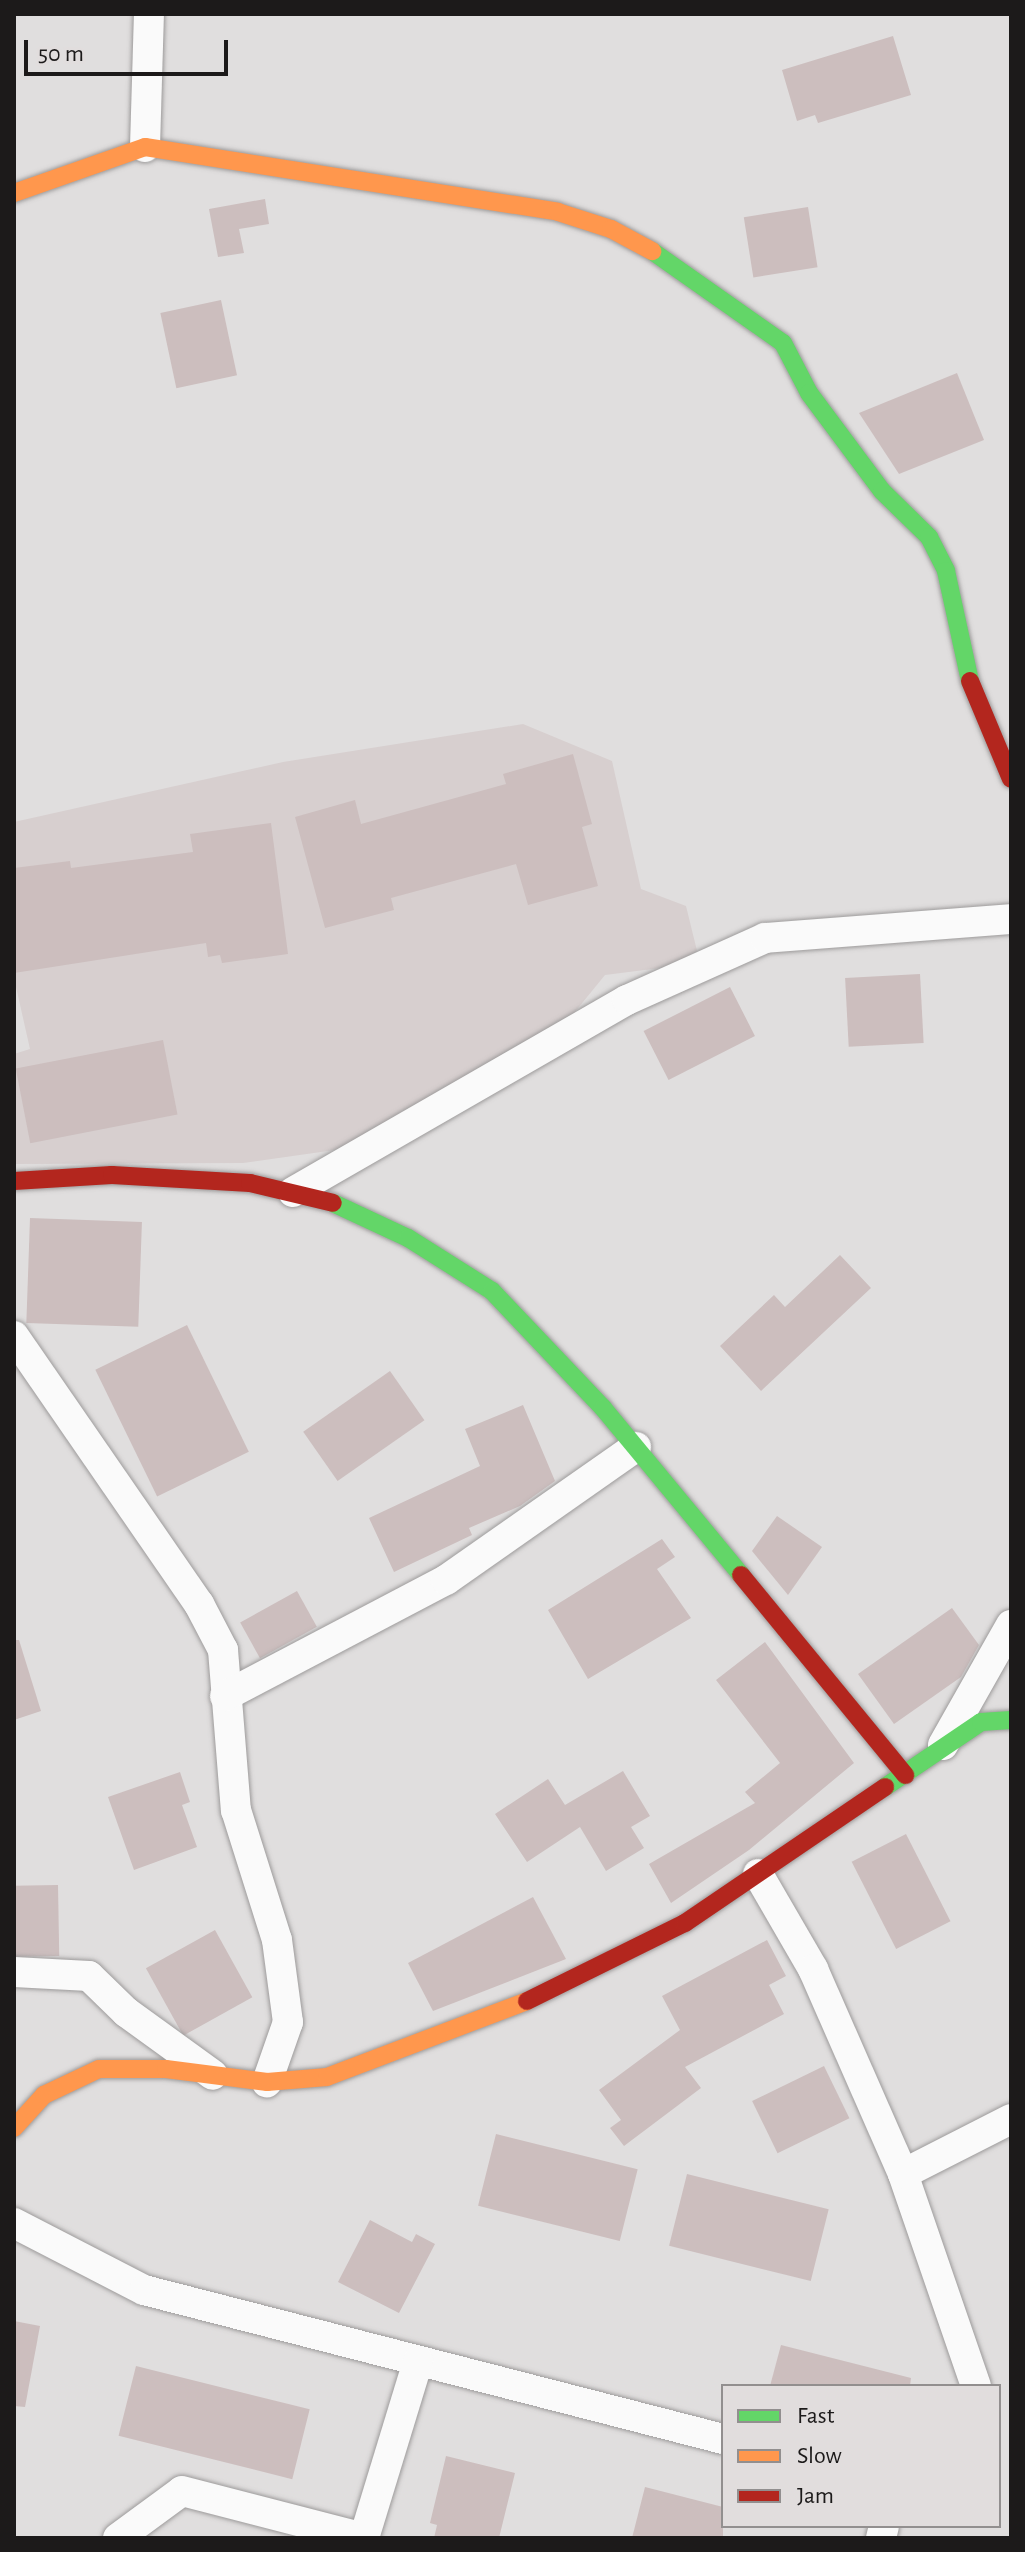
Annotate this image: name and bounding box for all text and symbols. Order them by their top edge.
scale bar [28,24,232,74]
text: 50 m [38,42,84,66]
legend [721,2384,1001,2528]
text: Fast [797,2404,834,2428]
text: Slow [797,2444,842,2468]
text: Jam [797,2484,834,2508]

